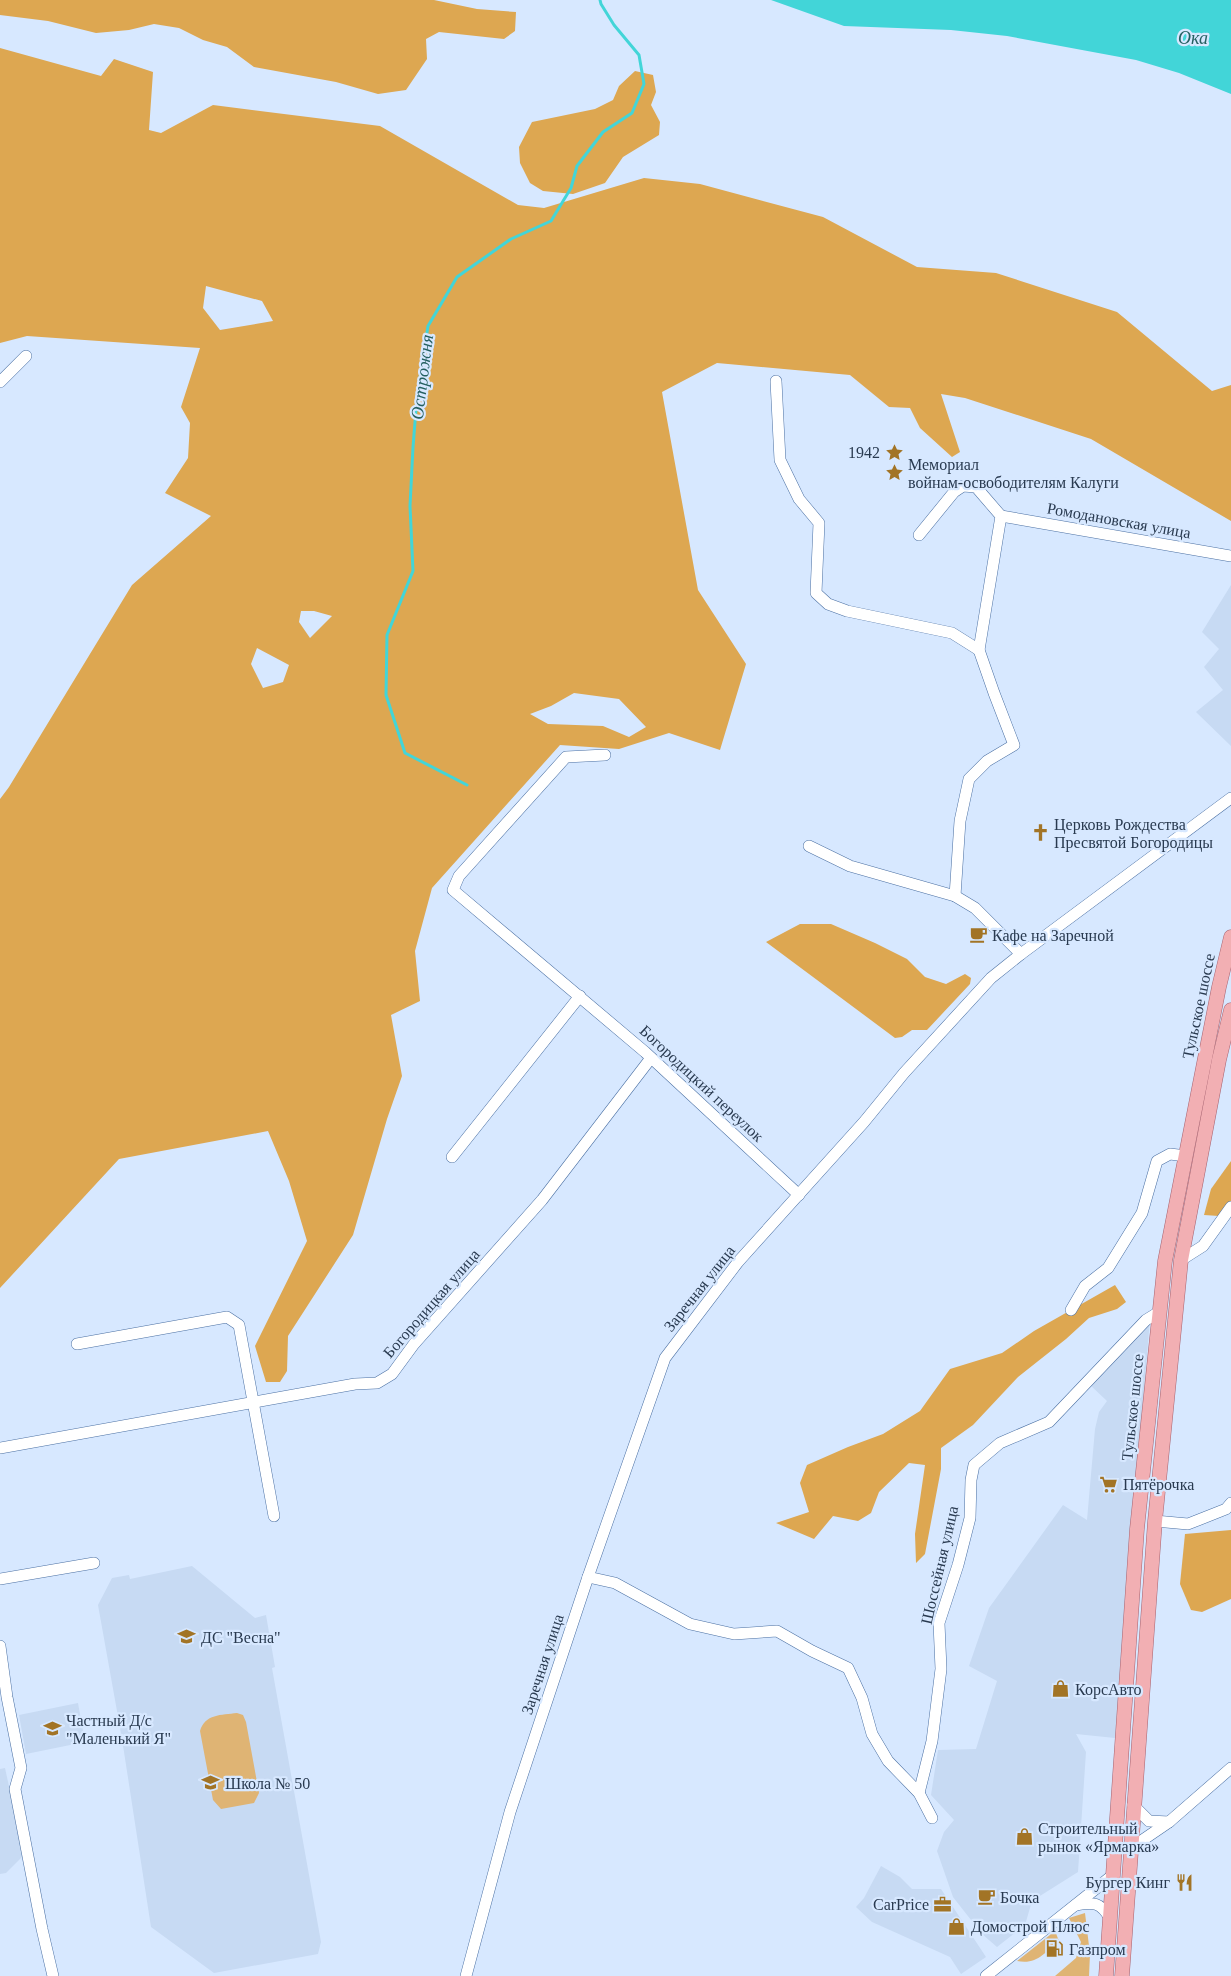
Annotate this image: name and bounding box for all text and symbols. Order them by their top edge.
water label: Ока [1178,28,1208,48]
water label: Острожня [407,333,437,421]
place icon: 1942 [884,442,904,462]
place label: 1942 [848,444,880,461]
place label: Мемориал войнам-освободителям Калуги [908,456,1119,492]
place icon: Мемориал войнам-освободителям Калуги [884,463,904,483]
street label: Ромодановская улица [1046,499,1192,543]
place label: Церковь Рождества Пресвятой Богородицы [1054,816,1213,852]
church icon: Церковь Рождества Пресвятой Богородицы [1030,823,1050,843]
cafe icon: Кафе на Заречной [968,925,988,945]
place label: Кафе на Заречной [992,927,1114,945]
street label: Тульское шоссе [1179,952,1219,1060]
street label: Богородицкий переулок [636,1022,767,1146]
street label: Заречная улица [661,1242,739,1335]
street label: Богородицкая улица [380,1246,484,1362]
street label: Тульское шоссе [1118,1353,1148,1461]
supermarket icon: Пятёрочка [1099,1474,1119,1494]
place label: Пятёрочка [1123,1476,1194,1494]
street label: Шоссейная улица [918,1504,962,1626]
street label: Заречная улица [518,1612,568,1717]
school or university icon: ДС "Весна" [177,1627,197,1647]
place label: ДС "Весна" [201,1629,281,1647]
shop icon: КорсАвто [1051,1679,1071,1699]
place label: КорсАвто [1075,1681,1141,1699]
place label: Частный Д/с "Маленький Я" [66,1712,171,1747]
school or university icon: Частный Д/с "Маленький Я" [42,1719,62,1739]
school or university icon: Школа № 50 [201,1773,221,1793]
place label: Школа № 50 [225,1775,310,1792]
place label: Строительный рынок «Ярмарка» [1038,1820,1159,1856]
shop icon: Строительный рынок «Ярмарка» [1014,1827,1034,1847]
restaurant icon: Бургер Кинг [1174,1872,1194,1892]
place label: Бургер Кинг [1085,1874,1170,1892]
cafe icon: Бочка [976,1887,996,1907]
place label: Бочка [1000,1889,1039,1906]
office icon: CarPrice [933,1894,953,1914]
place label: CarPrice [873,1896,929,1913]
shop icon: Домострой Плюс [947,1916,967,1936]
place label: Домострой Плюс [971,1918,1090,1936]
fuel station icon: Газпром [1045,1939,1065,1959]
place label: Газпром [1069,1941,1126,1959]

